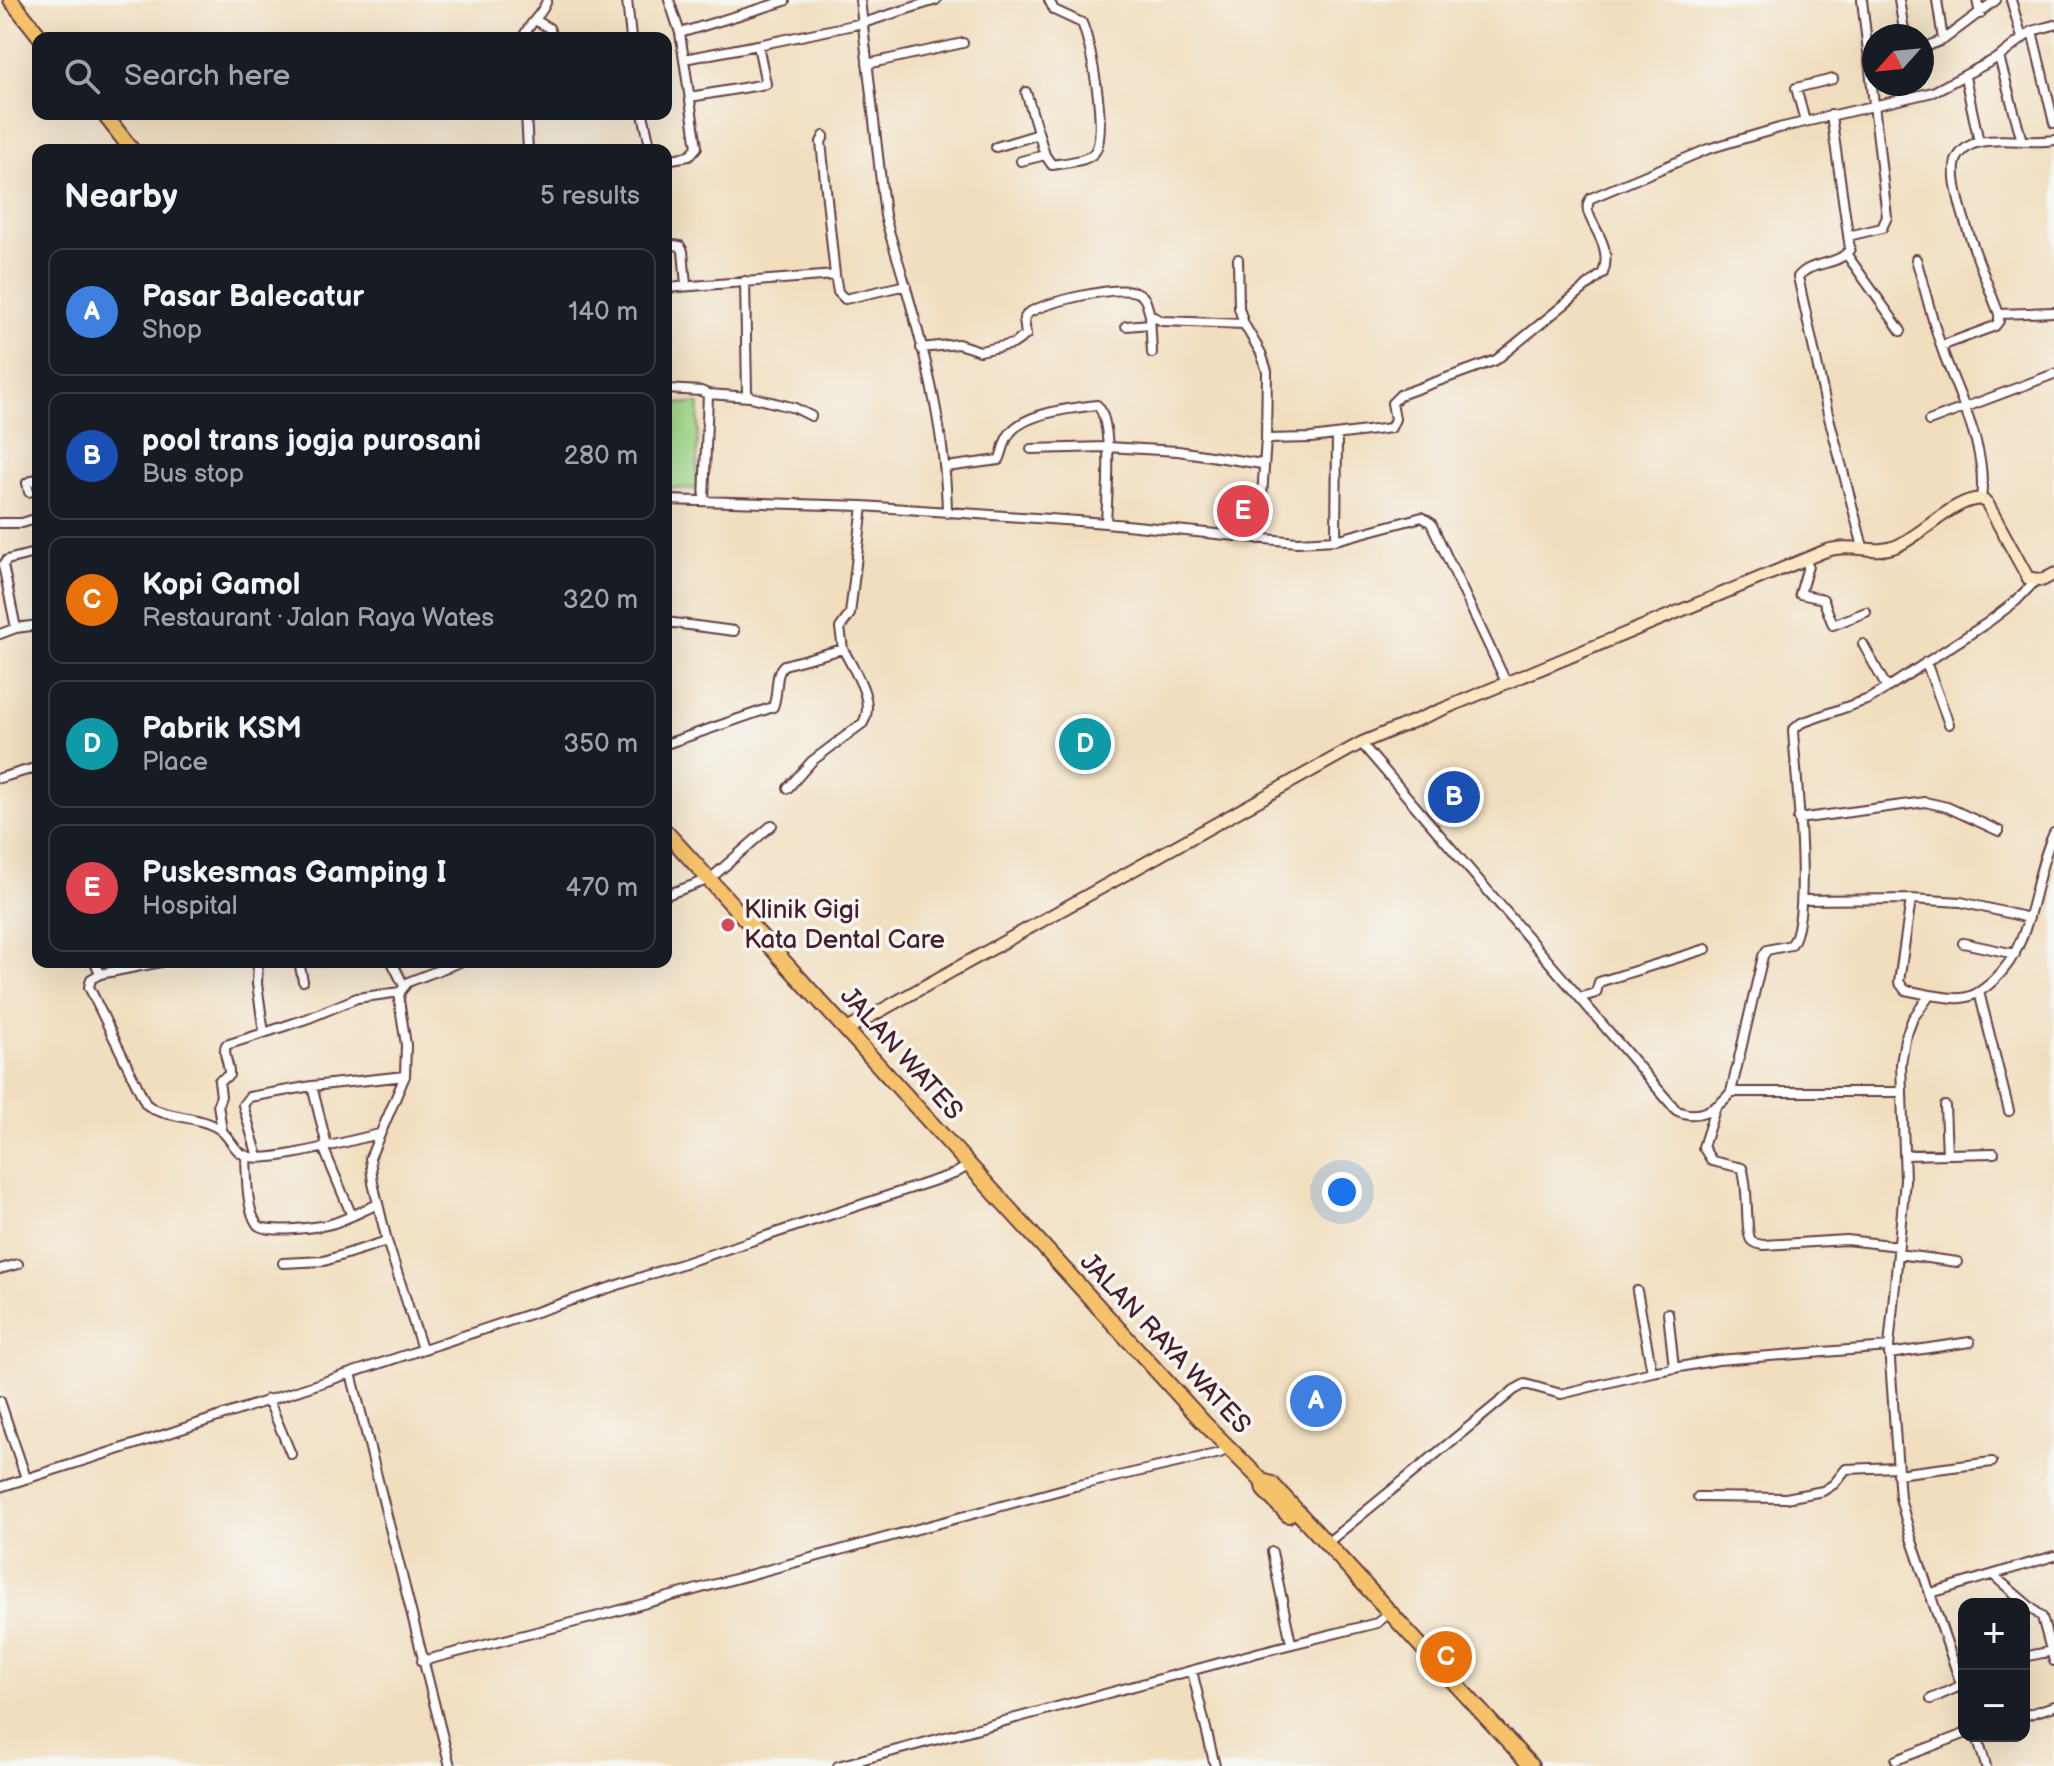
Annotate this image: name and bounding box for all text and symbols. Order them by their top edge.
north arrow [1862,24,1934,96]
search box [32,32,672,120]
icon: search [60,54,104,98]
text: Search here [124,58,290,94]
text: Nearby [64,176,178,217]
text: 5 results [540,181,640,212]
text: Pasar Balecatur [142,279,364,315]
text: A [84,297,100,328]
text: 140 m [568,297,638,328]
text: Shop [142,315,202,346]
text: pool trans jogja purosani [142,423,481,459]
text: B [83,441,101,472]
text: 280 m [564,441,638,472]
text: Bus stop [142,459,244,490]
pin: E [1217,481,1269,541]
text: Kopi Gamol [142,567,300,603]
text: C [83,585,101,616]
text: 320 m [563,585,638,616]
text: Restaurant · Jalan Raya Wates [142,603,494,634]
text: Pabrik KSM [142,711,302,747]
pin: D [1059,714,1111,774]
text: D [83,729,101,760]
text: 350 m [563,729,638,760]
text: Place [142,747,208,778]
pin: B [1428,767,1480,827]
text: Puskesmas Gamping I [142,855,447,891]
text: E [84,873,100,904]
text: 470 m [566,873,638,904]
text: Hospital [142,891,238,922]
place label: Klinik Gigi Kata Dental Care [744,895,945,956]
marker: Klinik Gigi Kata Dental Care [719,916,737,934]
street label: JALAN WATES [833,981,969,1127]
your location [1322,1172,1362,1212]
street label: JALAN RAYA WATES [1073,1247,1257,1441]
pin: A [1290,1371,1342,1431]
map controls [1958,1598,2030,1742]
button: + [1958,1598,2030,1670]
pin: C [1420,1627,1472,1687]
button: − [1958,1670,2030,1742]

